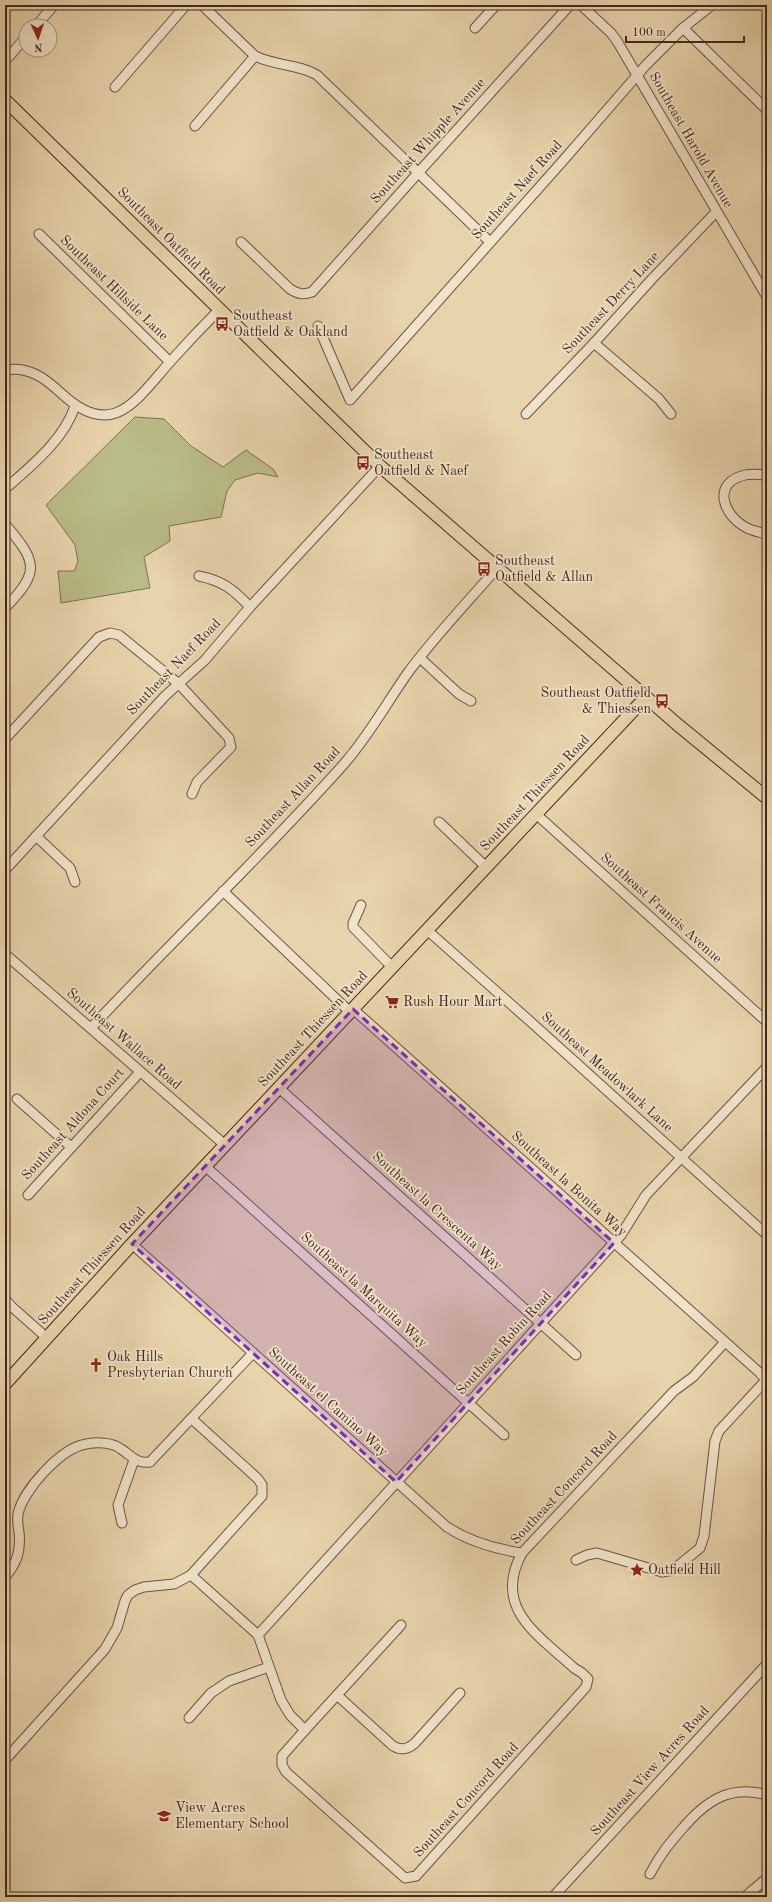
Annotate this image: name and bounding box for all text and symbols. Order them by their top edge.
north arrow [18,18,58,58]
scale bar [626,18,744,44]
text: 100 m [632,27,666,39]
text: N [33,41,43,52]
street label: Southeast Harold Avenue [646,70,736,210]
street label: Southeast Whipple Avenue [368,76,488,206]
street label: Southeast Naef Road [469,138,565,242]
street label: Southeast Oatfield Road [115,185,227,297]
street label: Southeast Hillside Lane [57,233,171,343]
street label: Southeast Derry Lane [560,249,662,357]
place label: Southeast Oatfield & Oakland [233,309,348,339]
bus stop icon: Southeast Oatfield & Oakland [214,316,230,332]
place label: Southeast Oatfield & Naef [374,448,470,478]
bus stop icon: Southeast Oatfield & Naef [355,455,371,471]
place label: Southeast Oatfield & Allan [495,554,594,584]
bus stop icon: Southeast Oatfield & Allan [476,561,492,577]
street label: Southeast Naef Road [125,616,223,718]
place label: Southeast Oatfield & Thiessen [541,686,651,716]
bus stop icon: Southeast Oatfield & Thiessen [654,693,670,709]
street label: Southeast Thiessen Road [478,732,592,854]
street label: Southeast Allan Road [243,744,343,850]
street label: Southeast Francis Avenue [598,850,724,966]
street label: Southeast Thiessen Road [256,968,370,1090]
street label: Southeast Wallace Road [64,986,184,1092]
supermarket icon: Rush Hour Mart [384,994,400,1010]
place label: Rush Hour Mart [403,995,503,1009]
street label: Southeast Meadowlark Lane [538,1009,676,1135]
street label: Southeast Aldona Court [19,1065,127,1183]
street label: Southeast la Bonita Way [509,1129,630,1240]
street label: Southeast la Crescenta Way [369,1149,505,1273]
street label: Southeast Thiessen Road [36,1204,148,1328]
street label: Southeast la Marquita Way [298,1230,430,1351]
street label: Southeast Robin Road [454,1288,554,1398]
street label: Southeast el Camino Way [266,1345,391,1460]
place label: Oak Hills Presbyterian Church [107,1350,233,1380]
church icon: Oak Hills Presbyterian Church [88,1357,104,1373]
street label: Southeast Concord Road [508,1429,620,1547]
place icon: Oatfield Hill [629,1562,645,1578]
place label: Oatfield Hill [648,1563,721,1577]
street label: Southeast View Acres Road [588,1703,712,1839]
street label: Southeast Concord Road [411,1740,521,1860]
place label: View Acres Elementary School [175,1801,289,1831]
school or university icon: View Acres Elementary School [156,1808,172,1824]

